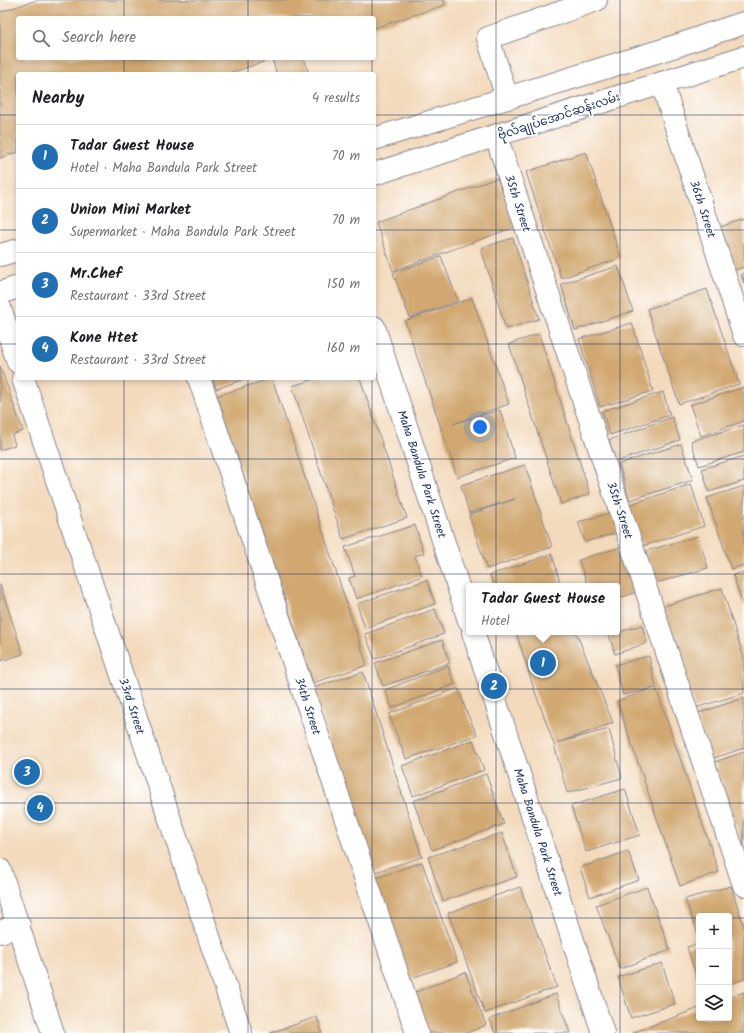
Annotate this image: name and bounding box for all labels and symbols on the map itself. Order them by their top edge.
street label: ဗိုလ်ချုပ်အောင်ဆန်းလမ်း [495,88,623,145]
street label: 35th Street [499,172,536,235]
street label: 36th Street [684,178,721,241]
street label: Maha Bandula Park Street [392,408,451,541]
your location [470,417,490,437]
street label: 35th Street [601,479,638,542]
pin: 1 [530,648,556,678]
pin: 2 [481,671,507,701]
street label: 33rd Street [113,675,150,737]
street label: 34th Street [289,675,326,738]
pin: 3 [14,757,40,787]
street label: Maha Bandula Park Street [508,766,567,899]
pin: 4 [27,793,53,823]

